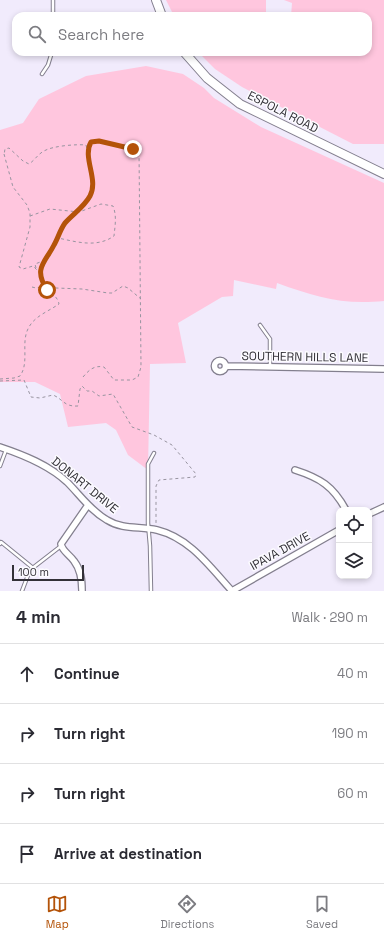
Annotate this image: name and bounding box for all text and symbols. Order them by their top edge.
search box [12,12,372,56]
icon: search [26,23,48,45]
text: Search here [58,25,144,44]
street label: ESPOLA ROAD [245,87,321,137]
route end [124,140,142,158]
route start [38,281,56,299]
street label: SOUTHERN HILLS LANE [241,348,369,366]
street label: DONART DRIVE [48,453,122,517]
map controls [336,507,372,579]
button: locate [336,507,372,543]
street label: IPAVA DRIVE [247,528,313,574]
button: layers [336,543,372,579]
scale bar [12,563,84,582]
text: 100 m [18,565,49,579]
text: 4 min [16,606,61,628]
text: Walk · 290 m [291,609,368,626]
icon: ahead [16,663,38,685]
text: Continue [54,664,120,683]
text: 40 m [337,665,368,682]
icon: right [16,723,38,745]
text: Turn right [54,724,125,743]
text: 190 m [332,725,368,742]
icon: right [16,783,38,805]
text: Turn right [54,784,125,803]
text: 60 m [337,785,368,802]
icon: arrive [16,843,38,865]
text: Arrive at destination [54,844,202,863]
tab: Map [46,893,69,931]
tab: Directions [160,893,214,931]
tab: Saved [306,893,338,931]

